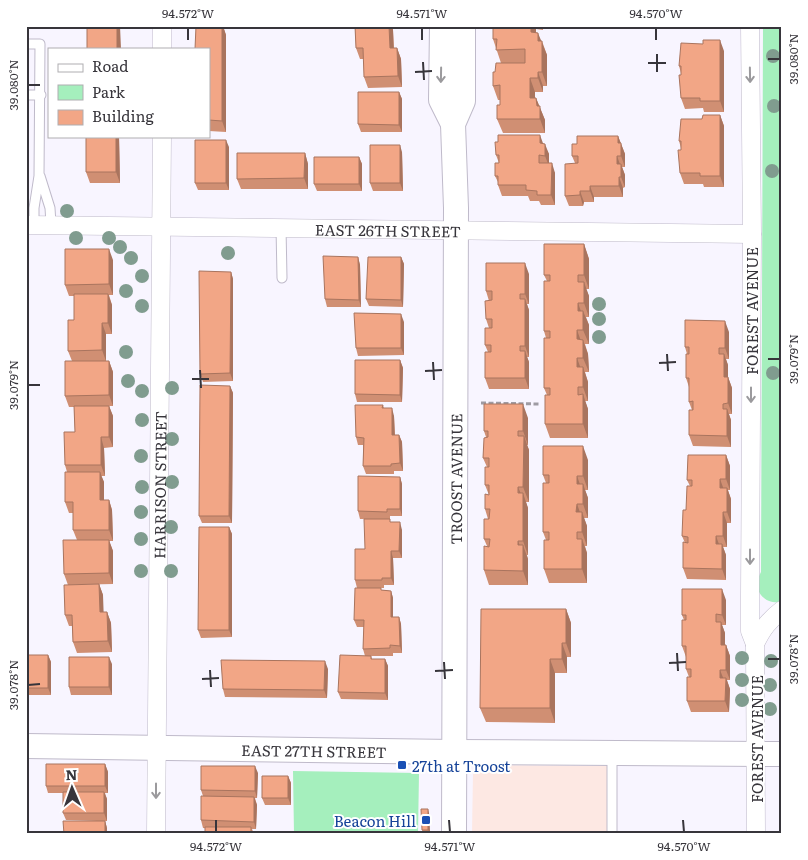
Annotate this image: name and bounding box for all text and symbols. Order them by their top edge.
text: 94.572°W [162,4,214,22]
text: 94.571°W [397,4,447,22]
text: 94.570°W [630,4,683,22]
text: 39.080°N [784,33,802,85]
legend [48,48,210,138]
text: Road [92,54,128,77]
text: 39.080°N [4,59,22,111]
one-way arrow [436,66,446,83]
one-way arrow [746,67,755,83]
text: Park [92,80,126,103]
text: Building [92,104,154,127]
street label: EAST 26TH STREET [315,217,461,242]
street label: FOREST AVENUE [740,247,763,375]
text: 39.079°N [784,334,802,384]
text: 39.079°N [4,360,22,410]
one-way arrow [746,386,756,403]
street label: HARRISON STREET [147,411,171,559]
street label: TROOST AVENUE [443,413,467,545]
one-way arrow [745,549,755,565]
text: 39.078°N [784,634,802,684]
text: 39.078°N [4,660,22,710]
street label: FOREST AVENUE [745,675,768,803]
street label: EAST 27TH STREET [241,738,387,763]
place label: 27th at Troost [412,754,510,777]
marker: 27th at Troost [396,759,408,771]
north arrow [48,762,98,812]
text: N [65,764,78,784]
one-way arrow [151,782,161,799]
place label: Beacon Hill [334,809,416,832]
marker: Beacon Hill [420,814,432,826]
text: 94.572°W [190,837,242,855]
text: 94.571°W [425,837,475,855]
text: 94.570°W [658,837,711,855]

